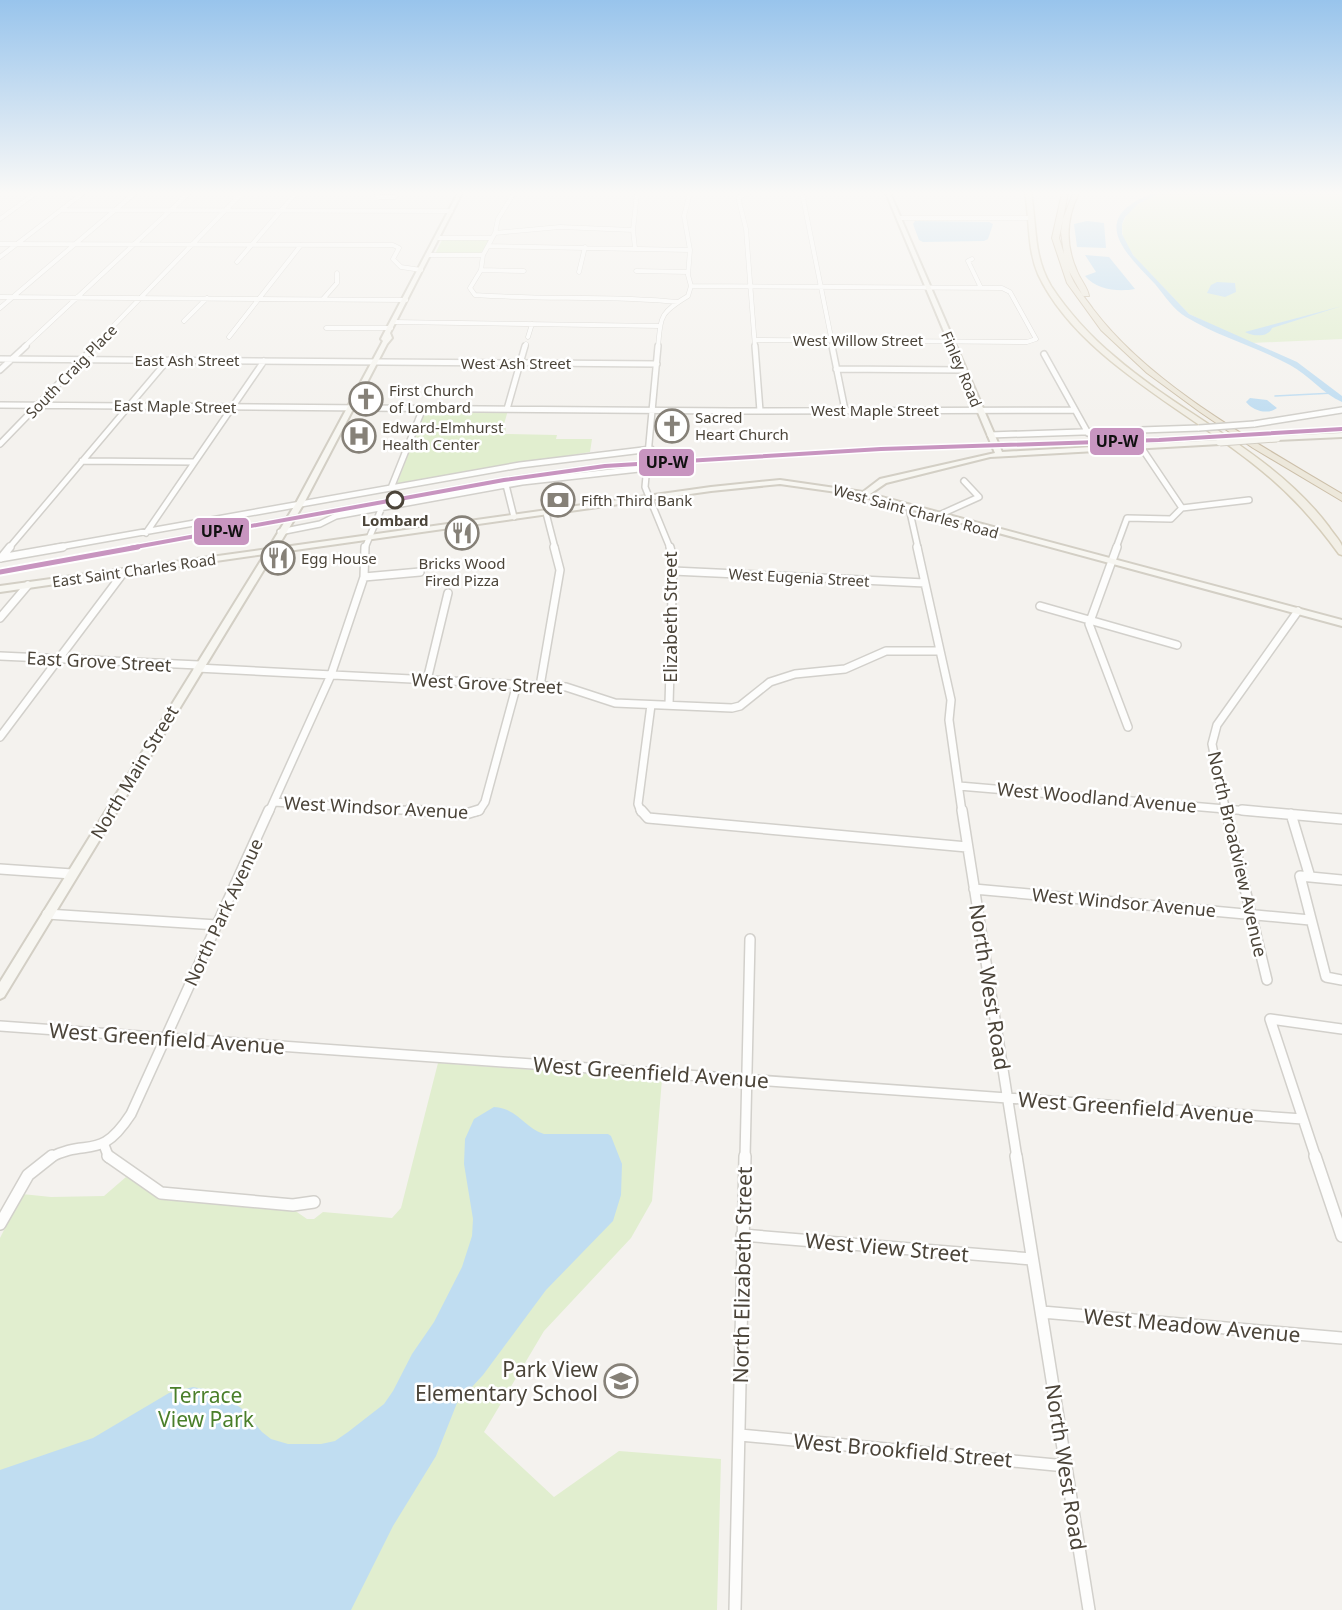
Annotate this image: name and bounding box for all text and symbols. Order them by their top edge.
street label: South Craig Place [21,320,121,422]
street label: Finley Road [937,328,987,410]
street label: West Willow Street [793,330,924,350]
street label: East Ash Street [134,350,240,370]
street label: West Ash Street [461,353,572,373]
place label: First Church of Lombard [389,380,474,417]
church icon: First Church of Lombard [348,381,384,417]
street label: East Maple Street [114,395,237,417]
street label: West Maple Street [811,400,940,420]
place label: Sacred Heart Church [695,407,789,444]
church icon: Sacred Heart Church [654,408,690,444]
place label: Edward-Elmhurst Health Center [382,417,504,454]
hospital icon: Edward-Elmhurst Health Center [341,418,377,454]
line badge: UP-W [1089,427,1145,456]
text: UP-W [1096,430,1139,452]
line badge: UP-W [638,448,695,477]
text: UP-W [646,451,689,473]
street label: West Saint Charles Road [831,479,1001,543]
bank icon: Fifth Third Bank [540,482,576,518]
place label: Fifth Third Bank [581,490,692,510]
marker: Lombard [386,491,404,509]
place label: Lombard [362,510,428,530]
restaurant icon: Bricks Wood Fired Pizza [444,515,480,551]
line badge: UP-W [193,517,250,546]
text: UP-W [201,520,244,542]
restaurant icon: Egg House [260,540,296,576]
place label: Egg House [301,548,377,568]
street label: East Saint Charles Road [51,549,217,591]
street label: Elizabeth Street [658,551,682,683]
place label: Bricks Wood Fired Pizza [418,553,506,590]
street label: West Eugenia Street [728,563,871,591]
street label: East Grove Street [26,645,172,677]
street label: West Grove Street [411,667,564,699]
street label: North Main Street [85,700,184,843]
street label: North Broadview Avenue [1203,749,1273,959]
street label: West Woodland Avenue [996,776,1198,818]
street label: West Windsor Avenue [283,790,469,824]
street label: North Park Avenue [178,834,268,990]
street label: West Windsor Avenue [1031,882,1217,922]
street label: North West Road [963,902,1017,1072]
street label: West Greenfield Avenue [48,1016,286,1060]
street label: West Greenfield Avenue [532,1050,770,1094]
street label: West Greenfield Avenue [1017,1085,1255,1129]
street label: North Elizabeth Street [726,1166,758,1384]
street label: West View Street [804,1226,970,1268]
street label: West Meadow Avenue [1082,1302,1302,1348]
place label: Park View Elementary School [415,1355,598,1407]
school or university icon: Park View Elementary School [603,1363,639,1399]
park label: Terrace View Park [158,1381,255,1433]
street label: North West Road [1039,1382,1093,1552]
street label: West Brookfield Street [792,1426,1014,1474]

